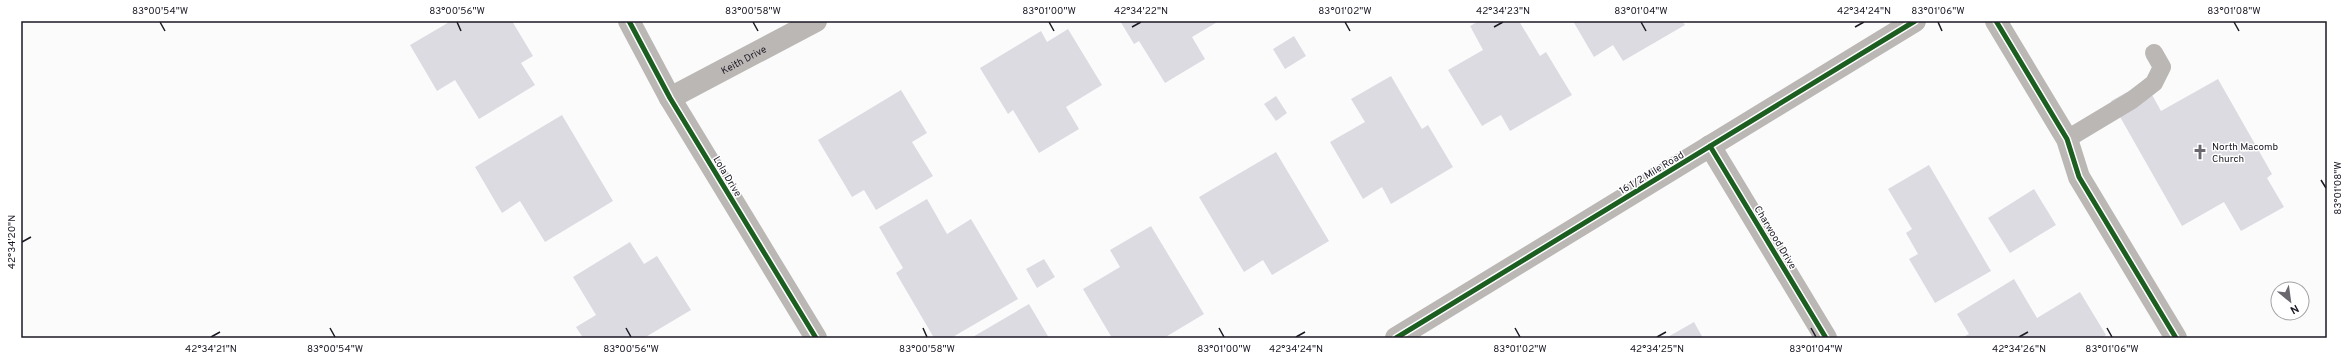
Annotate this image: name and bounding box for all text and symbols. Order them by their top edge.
text: 83°00'54"W [132,5,188,18]
text: 83°00'56"W [429,5,485,18]
text: 83°00'58"W [725,5,781,18]
text: 83°01'00"W [1022,5,1076,18]
text: 42°34'22"N [1114,5,1168,18]
text: 83°01'02"W [1318,5,1372,18]
text: 42°34'23"N [1476,5,1530,18]
text: 83°01'04"W [1614,5,1668,18]
text: 42°34'24"N [1837,5,1891,18]
text: 83°01'06"W [1911,5,1965,18]
text: 83°01'08"W [2207,5,2261,18]
street label: Keith Drive [719,43,769,78]
place label: North Macomb Church [2212,141,2278,166]
church icon: North Macomb Church [2191,143,2209,161]
street label: 16 1/2 Mile Road [1617,149,1687,198]
street label: Lola Drive [710,154,744,199]
text: 83°01'08"W [2332,161,2345,215]
street label: Charwood Drive [1751,204,1799,272]
text: 42°34'20"N [6,215,19,269]
north arrow [2270,281,2310,321]
text: N [2288,301,2301,317]
text: 42°34'21"N [185,343,237,356]
text: 83°00'54"W [307,343,363,356]
text: 83°00'56"W [603,343,659,356]
text: 83°00'58"W [899,343,955,356]
text: 83°01'00"W [1197,343,1251,356]
text: 42°34'24"N [1269,343,1323,356]
text: 83°01'02"W [1493,343,1547,356]
text: 42°34'25"N [1630,343,1684,356]
text: 83°01'04"W [1789,343,1843,356]
text: 42°34'26"N [1992,343,2046,356]
text: 83°01'06"W [2085,343,2139,356]

